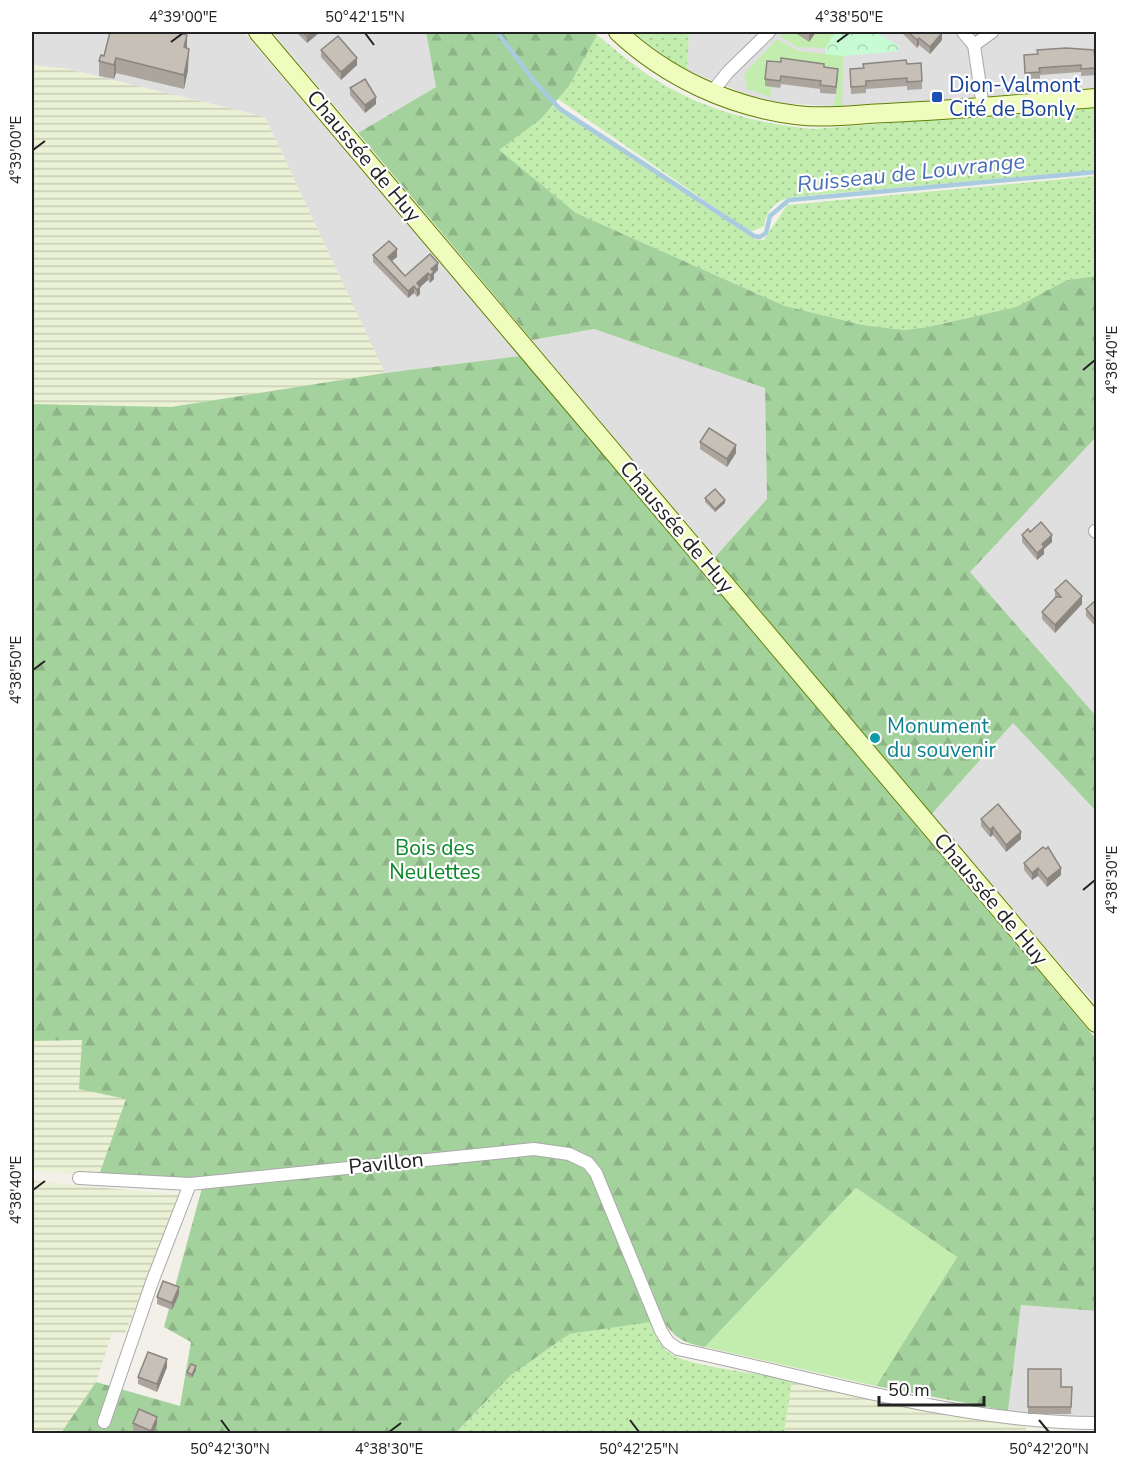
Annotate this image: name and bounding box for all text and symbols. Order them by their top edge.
text: 4°39'00"E [149,7,217,27]
text: 50°42'15"N [325,7,405,27]
text: 4°38'50"E [815,7,883,27]
place label: Dion-Valmont Cité de Bonly [949,71,1081,123]
street label: Chaussée de Huy [300,84,428,228]
marker: Dion-Valmont Cité de Bonly [930,90,944,104]
text: 4°39'00"E [6,116,26,184]
water label: Ruisseau de Louvrange [795,146,1027,200]
text: 4°38'40"E [1102,326,1122,394]
street label: Chaussée de Huy [613,455,741,599]
text: 4°38'50"E [6,636,26,704]
place label: Monument du souvenir [887,712,997,764]
marker: Monument du souvenir [868,731,882,745]
street label: Chaussée de Huy [927,827,1055,971]
park label: Bois des Neulettes [389,834,481,886]
text: 4°38'30"E [1102,846,1122,914]
street label: Pavillon [347,1145,425,1181]
text: 4°38'40"E [6,1156,26,1224]
scale bar [879,1369,984,1407]
text: 50 m [888,1378,930,1402]
text: 50°42'30"N [190,1439,270,1459]
text: 4°38'30"E [355,1439,423,1459]
text: 50°42'25"N [599,1439,679,1459]
text: 50°42'20"N [1009,1439,1089,1459]

